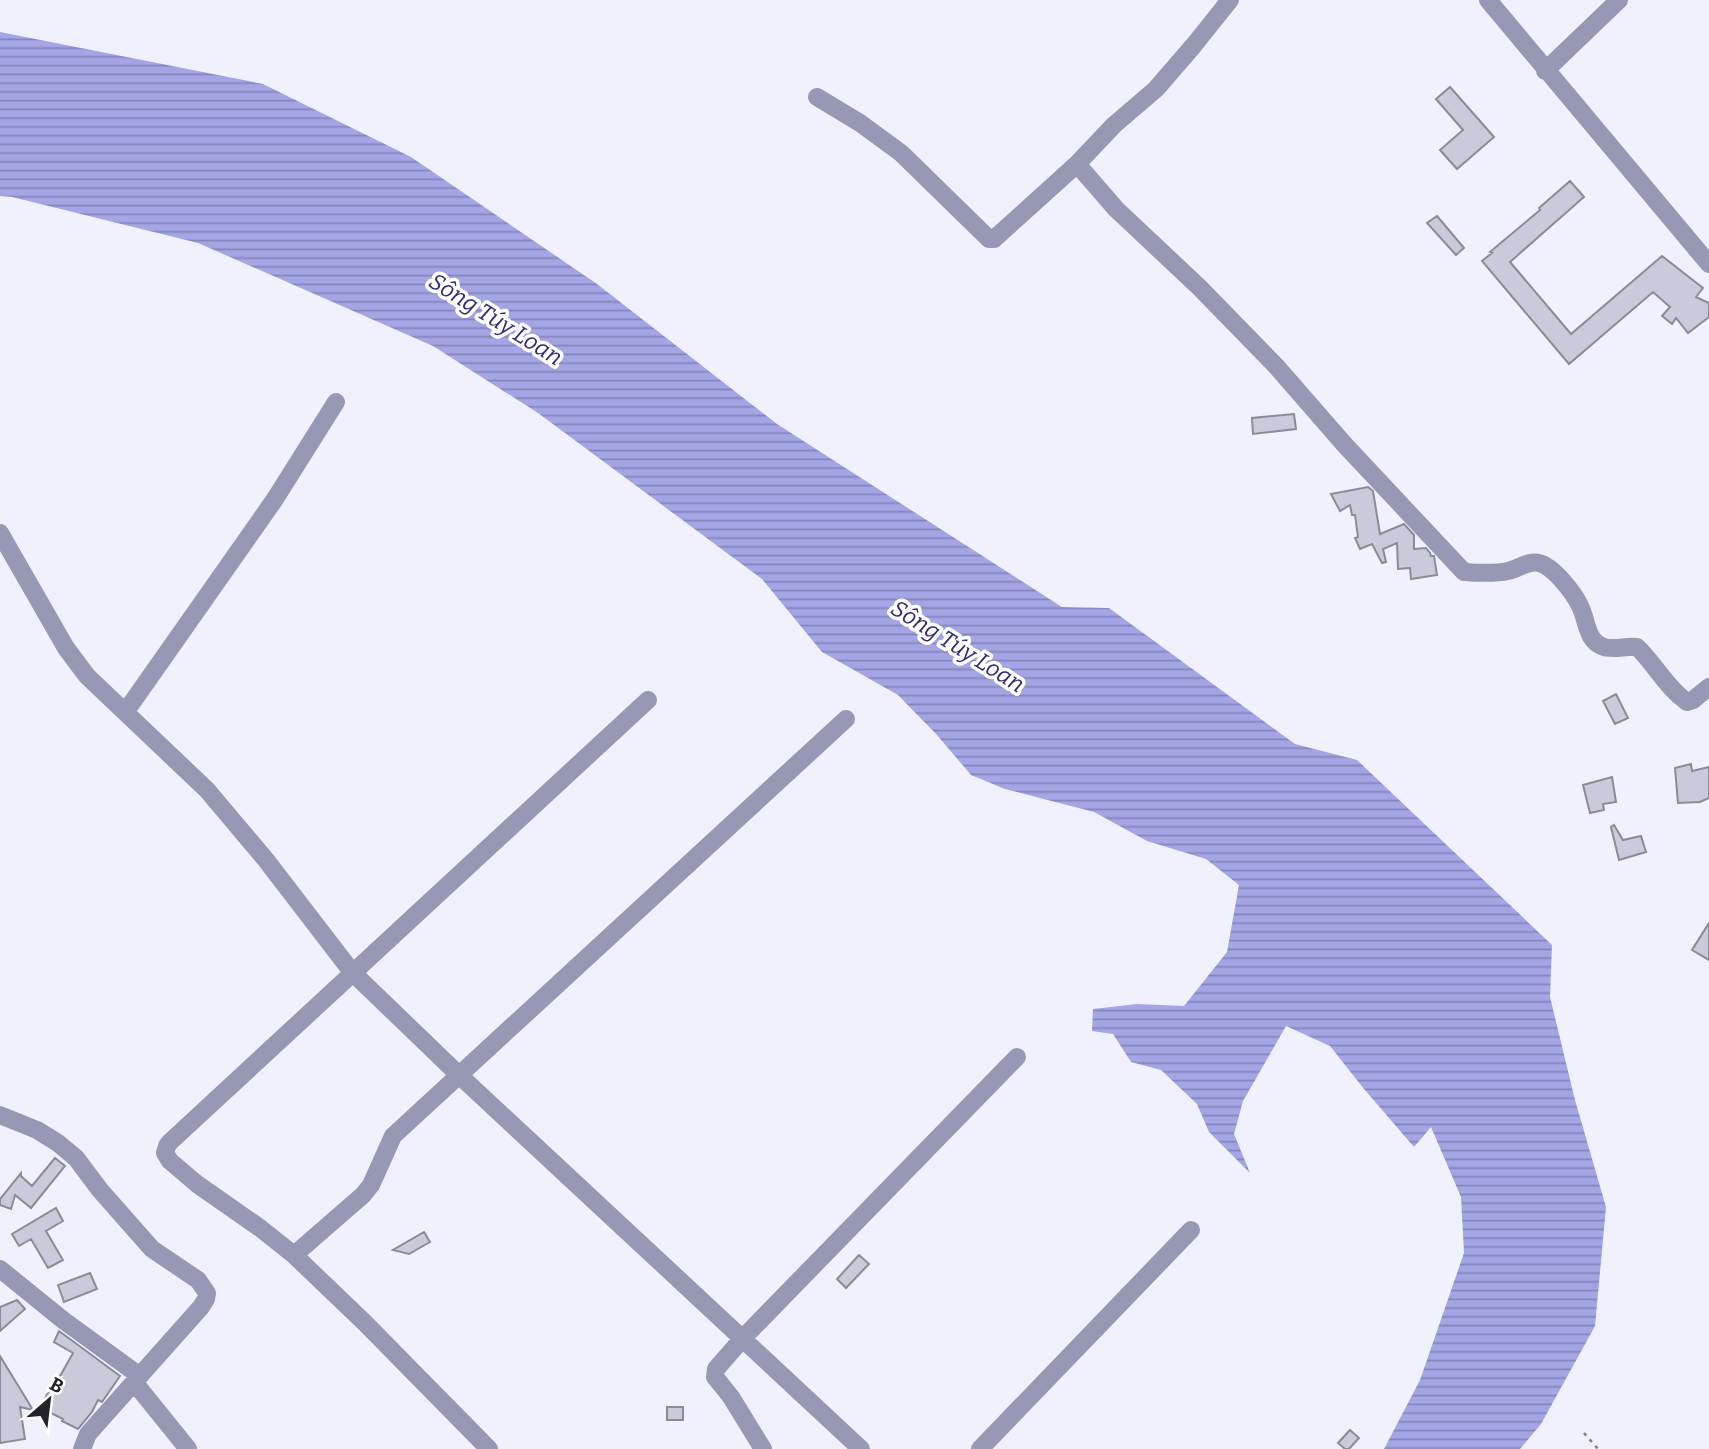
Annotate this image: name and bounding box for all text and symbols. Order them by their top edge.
water label: Sông Túy Loan [424,267,568,371]
water label: Sông Túy Loan [886,594,1030,698]
north arrow [14,1365,84,1435]
text: B [46,1372,68,1398]

